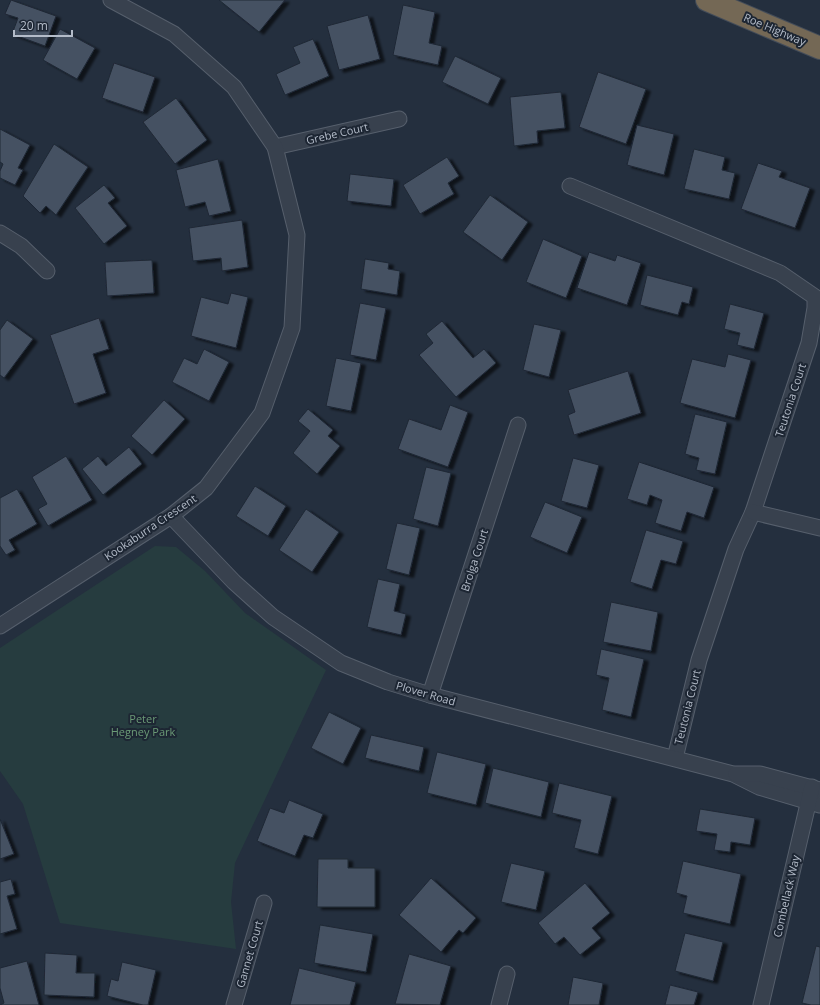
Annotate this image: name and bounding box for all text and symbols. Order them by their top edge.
street label: Roe Highway [742,9,809,49]
scale bar [14,12,72,38]
text: 20 m [20,17,48,34]
street label: Grebe Court [305,119,370,147]
street label: Teutonia Court [771,361,809,439]
street label: Kookaburra Crescent [101,490,199,563]
street label: Brolga Court [457,527,491,593]
street label: Teutonia Court [670,668,704,746]
street label: Plover Road [394,677,458,709]
park label: Peter Hegney Park [111,711,175,739]
street label: Combellack Way [769,853,803,939]
street label: Gannet Court [232,919,266,989]

